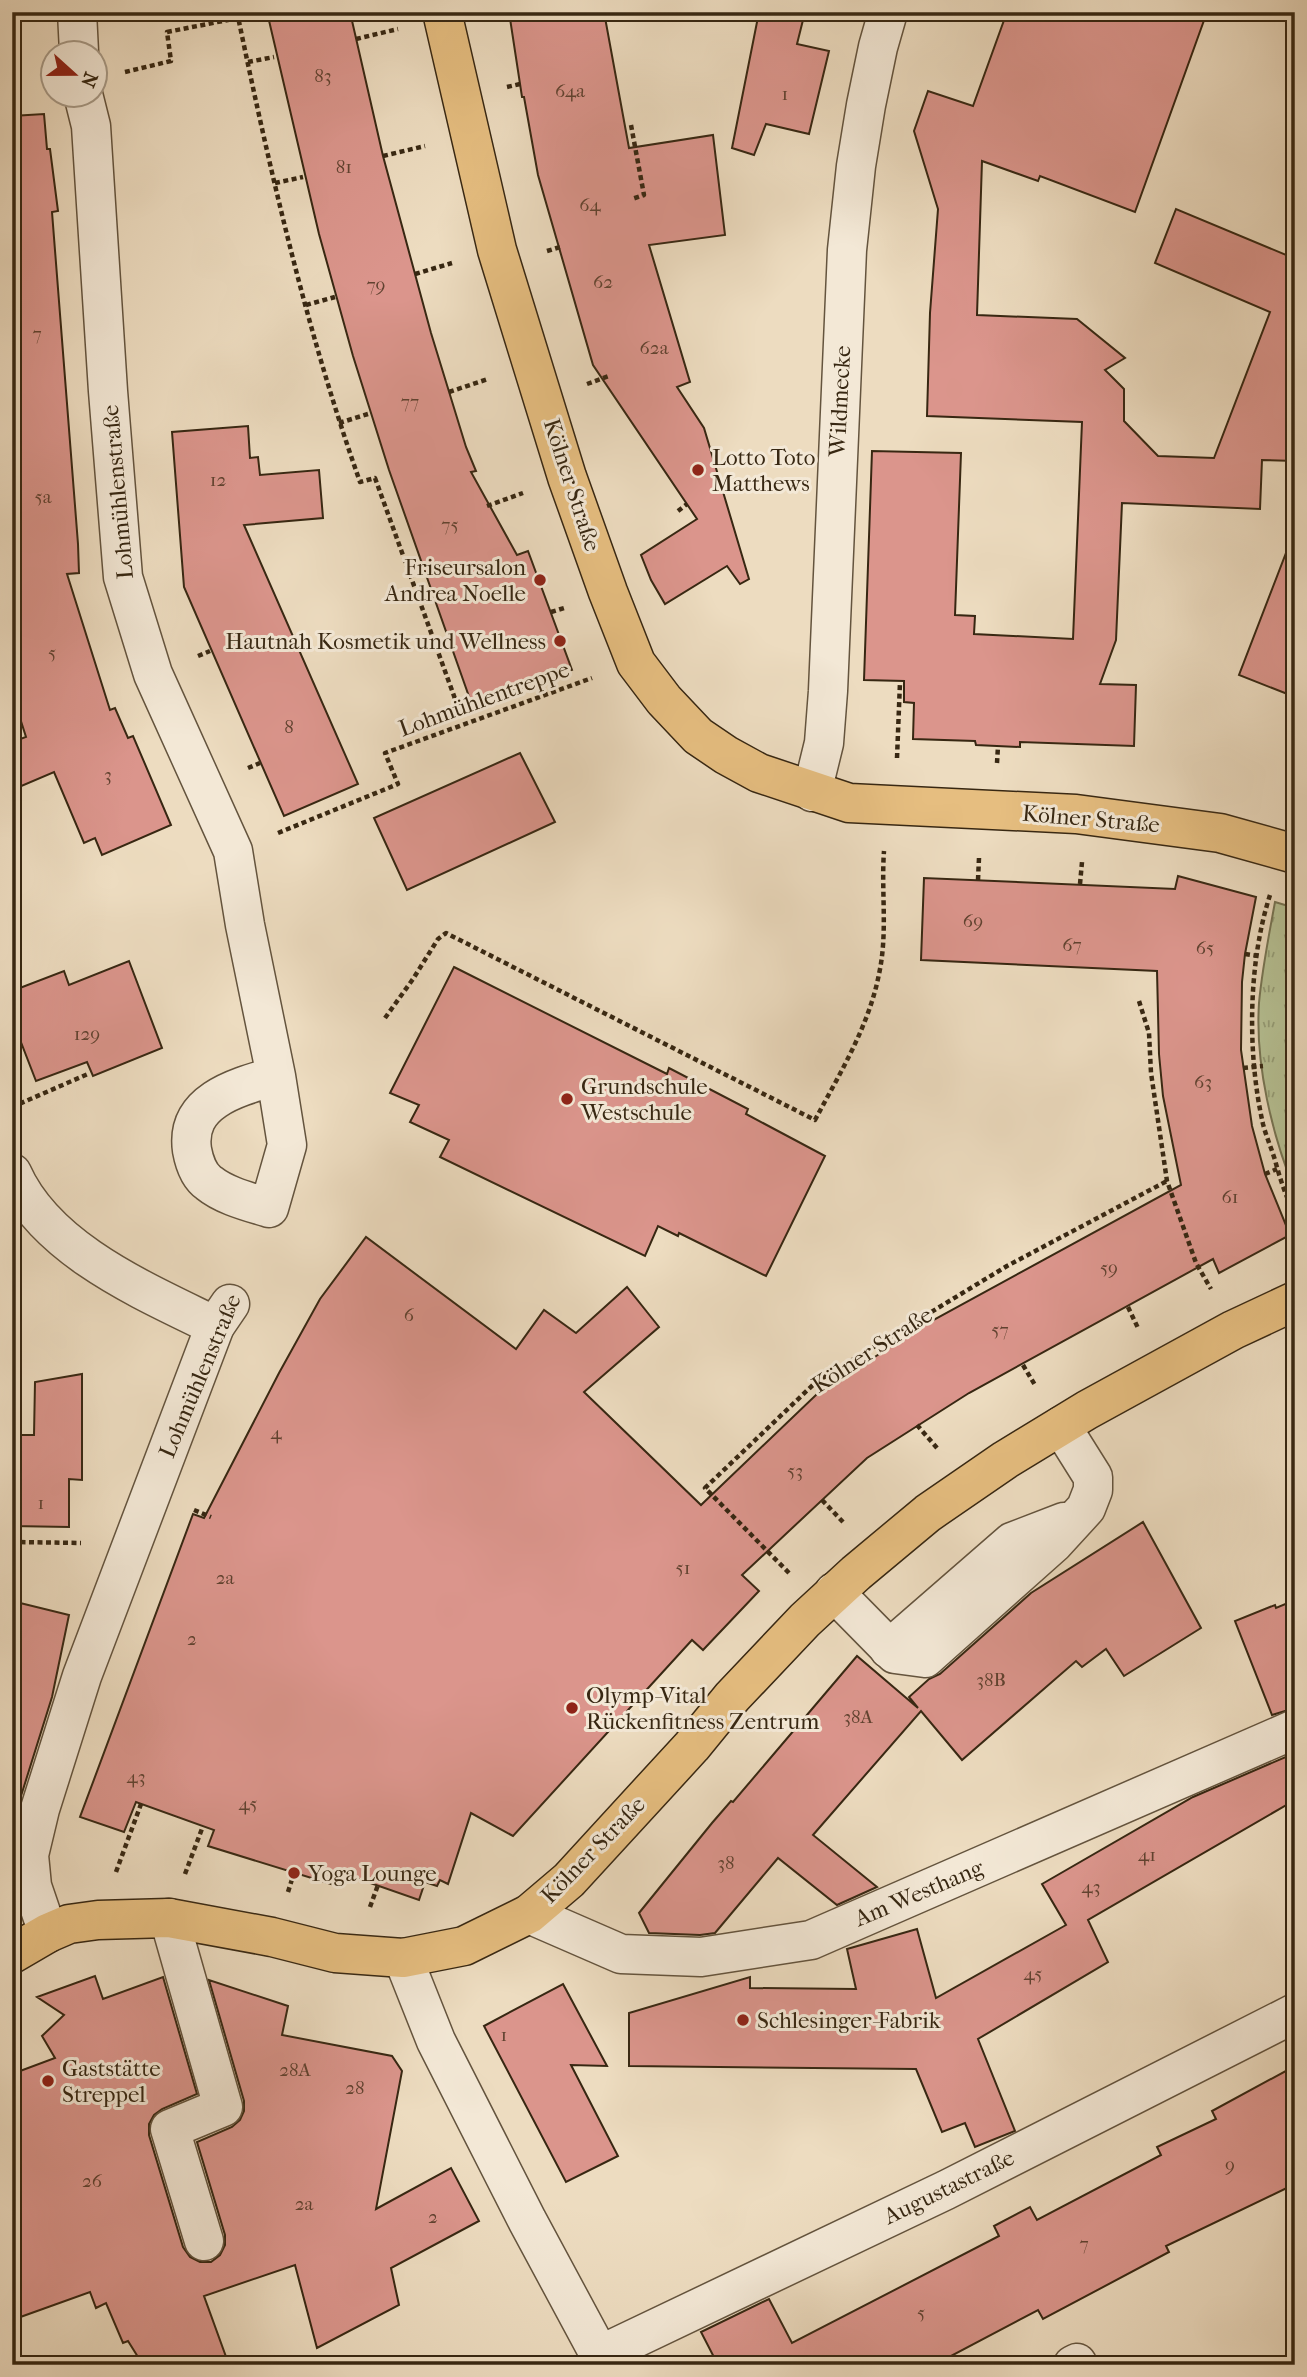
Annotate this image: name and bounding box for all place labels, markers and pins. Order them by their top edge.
place label: Lotto Toto Matthews [712,444,815,497]
marker: Lotto Toto Matthews [690,462,706,478]
place label: Friseursalon Andrea Noelle [384,554,527,607]
marker: Friseursalon Andrea Noelle [532,572,548,588]
place label: Hautnah Kosmetik und Wellness [225,628,546,655]
marker: Hautnah Kosmetik und Wellness [552,633,568,649]
place label: Grundschule Westschule [580,1073,708,1126]
marker: Grundschule Westschule [559,1091,575,1107]
place label: Olymp-Vital Rückenfitness Zentrum [586,1682,819,1735]
marker: Olymp-Vital Rückenfitness Zentrum [564,1700,580,1716]
place label: Yoga Lounge [307,1860,437,1887]
marker: Yoga Lounge [286,1865,302,1881]
place label: Schlesinger-Fabrik [757,2007,942,2034]
marker: Schlesinger-Fabrik [735,2012,751,2028]
place label: Gaststätte Streppel [62,2055,161,2108]
marker: Gaststätte Streppel [40,2073,56,2089]

